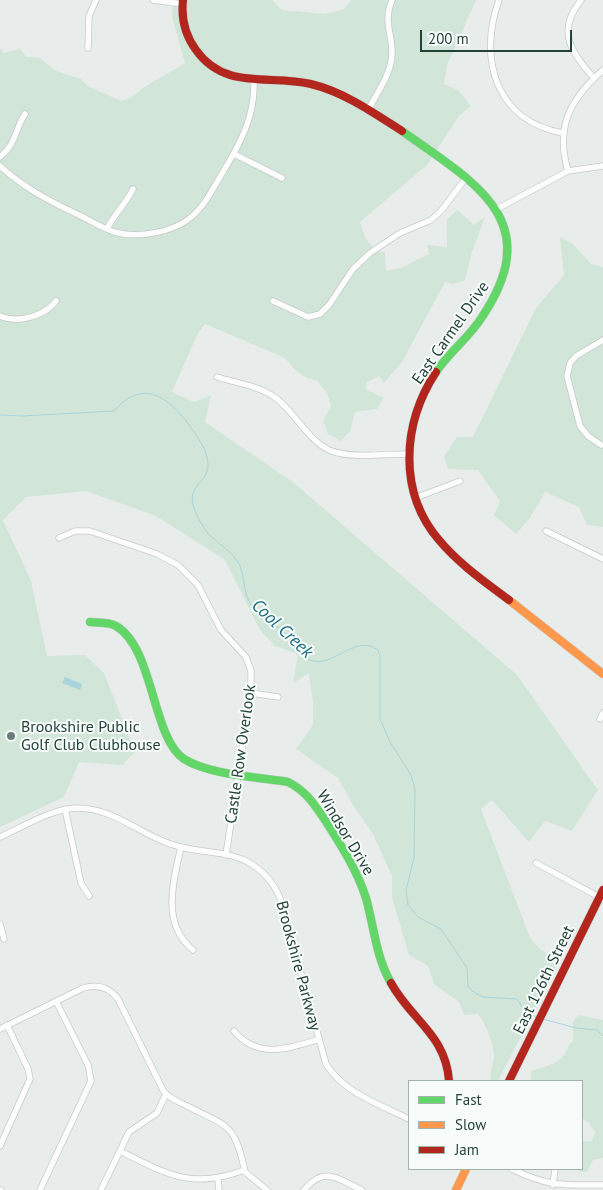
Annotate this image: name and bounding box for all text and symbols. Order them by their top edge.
scale bar [423,20,576,52]
text: 200 m [428,29,469,48]
street label: East Carmel Drive [408,278,494,388]
water label: Cool Creek [247,595,317,663]
street label: Castle Row Overlook [222,683,260,825]
place label: Brookshire Public Golf Club Clubhouse [21,717,161,755]
marker: Brookshire Public Golf Club Clubhouse [5,730,17,742]
street label: Windsor Drive [312,787,378,879]
street label: Brookshire Parkway [271,899,325,1033]
street label: East 126th Street [509,923,579,1037]
legend [408,1080,583,1170]
text: Fast [455,1090,482,1109]
text: Slow [455,1115,486,1134]
text: Jam [455,1140,479,1159]

